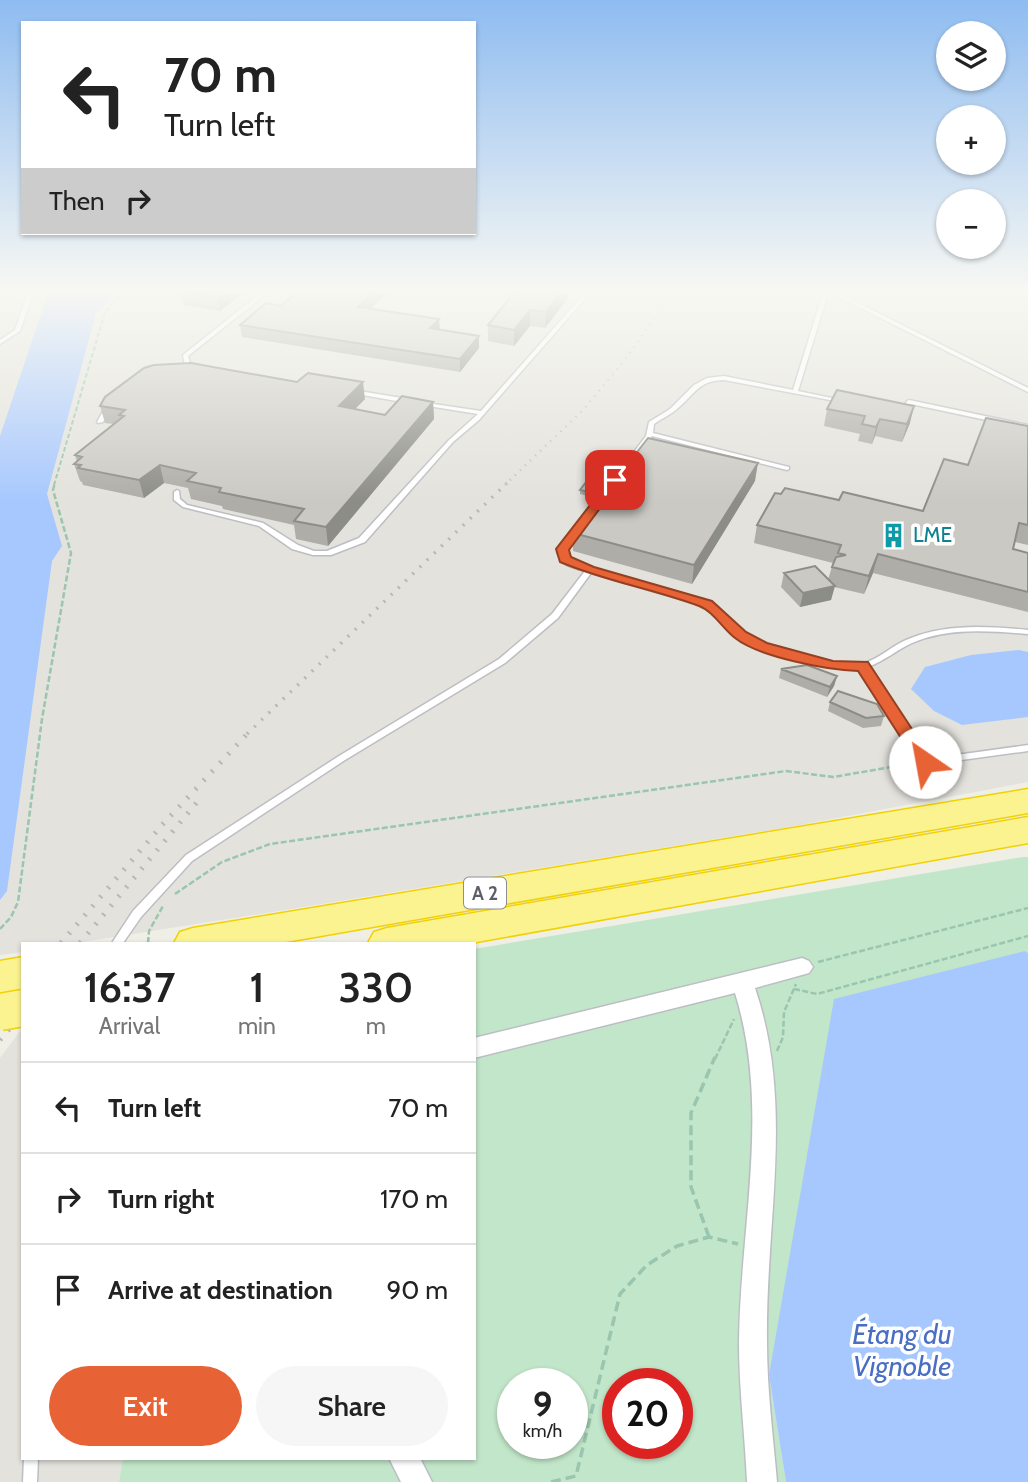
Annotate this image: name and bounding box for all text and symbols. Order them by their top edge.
map controls [936,21,1006,259]
button: layers [936,21,1006,91]
text: 70 m [164,45,277,104]
icon: left [49,49,140,140]
text: Turn left [164,105,275,144]
button: + [936,105,1006,175]
icon: right [119,182,157,220]
text: Then [49,185,105,217]
button: − [936,189,1006,259]
pin [585,450,645,510]
icon: arrive [596,461,634,499]
building icon: LME [879,521,907,549]
place label: LME [913,522,952,547]
position arrow [888,725,962,799]
road number: A 2 [464,878,506,908]
text: 16:37 [84,961,175,1013]
text: 1 [249,961,264,1013]
text: 330 [339,961,413,1013]
text: Arrival [99,1012,160,1040]
text: min [238,1012,276,1040]
text: m [366,1012,386,1040]
icon: left [49,1089,87,1127]
text: Turn left [108,1092,201,1124]
text: 70 m [388,1092,448,1124]
icon: right [49,1180,87,1218]
text: Turn right [108,1183,214,1215]
text: 170 m [380,1183,448,1215]
icon: arrive [49,1271,87,1309]
text: Arrive at destination [108,1274,333,1306]
text: 90 m [386,1274,448,1306]
water label: Étang du Vignoble [852,1316,952,1383]
button: Exit [49,1366,242,1446]
button: Share [256,1366,448,1446]
speed limit sign: 20 [602,1368,693,1459]
text: 9 [533,1383,552,1426]
text: km/h [523,1420,562,1442]

